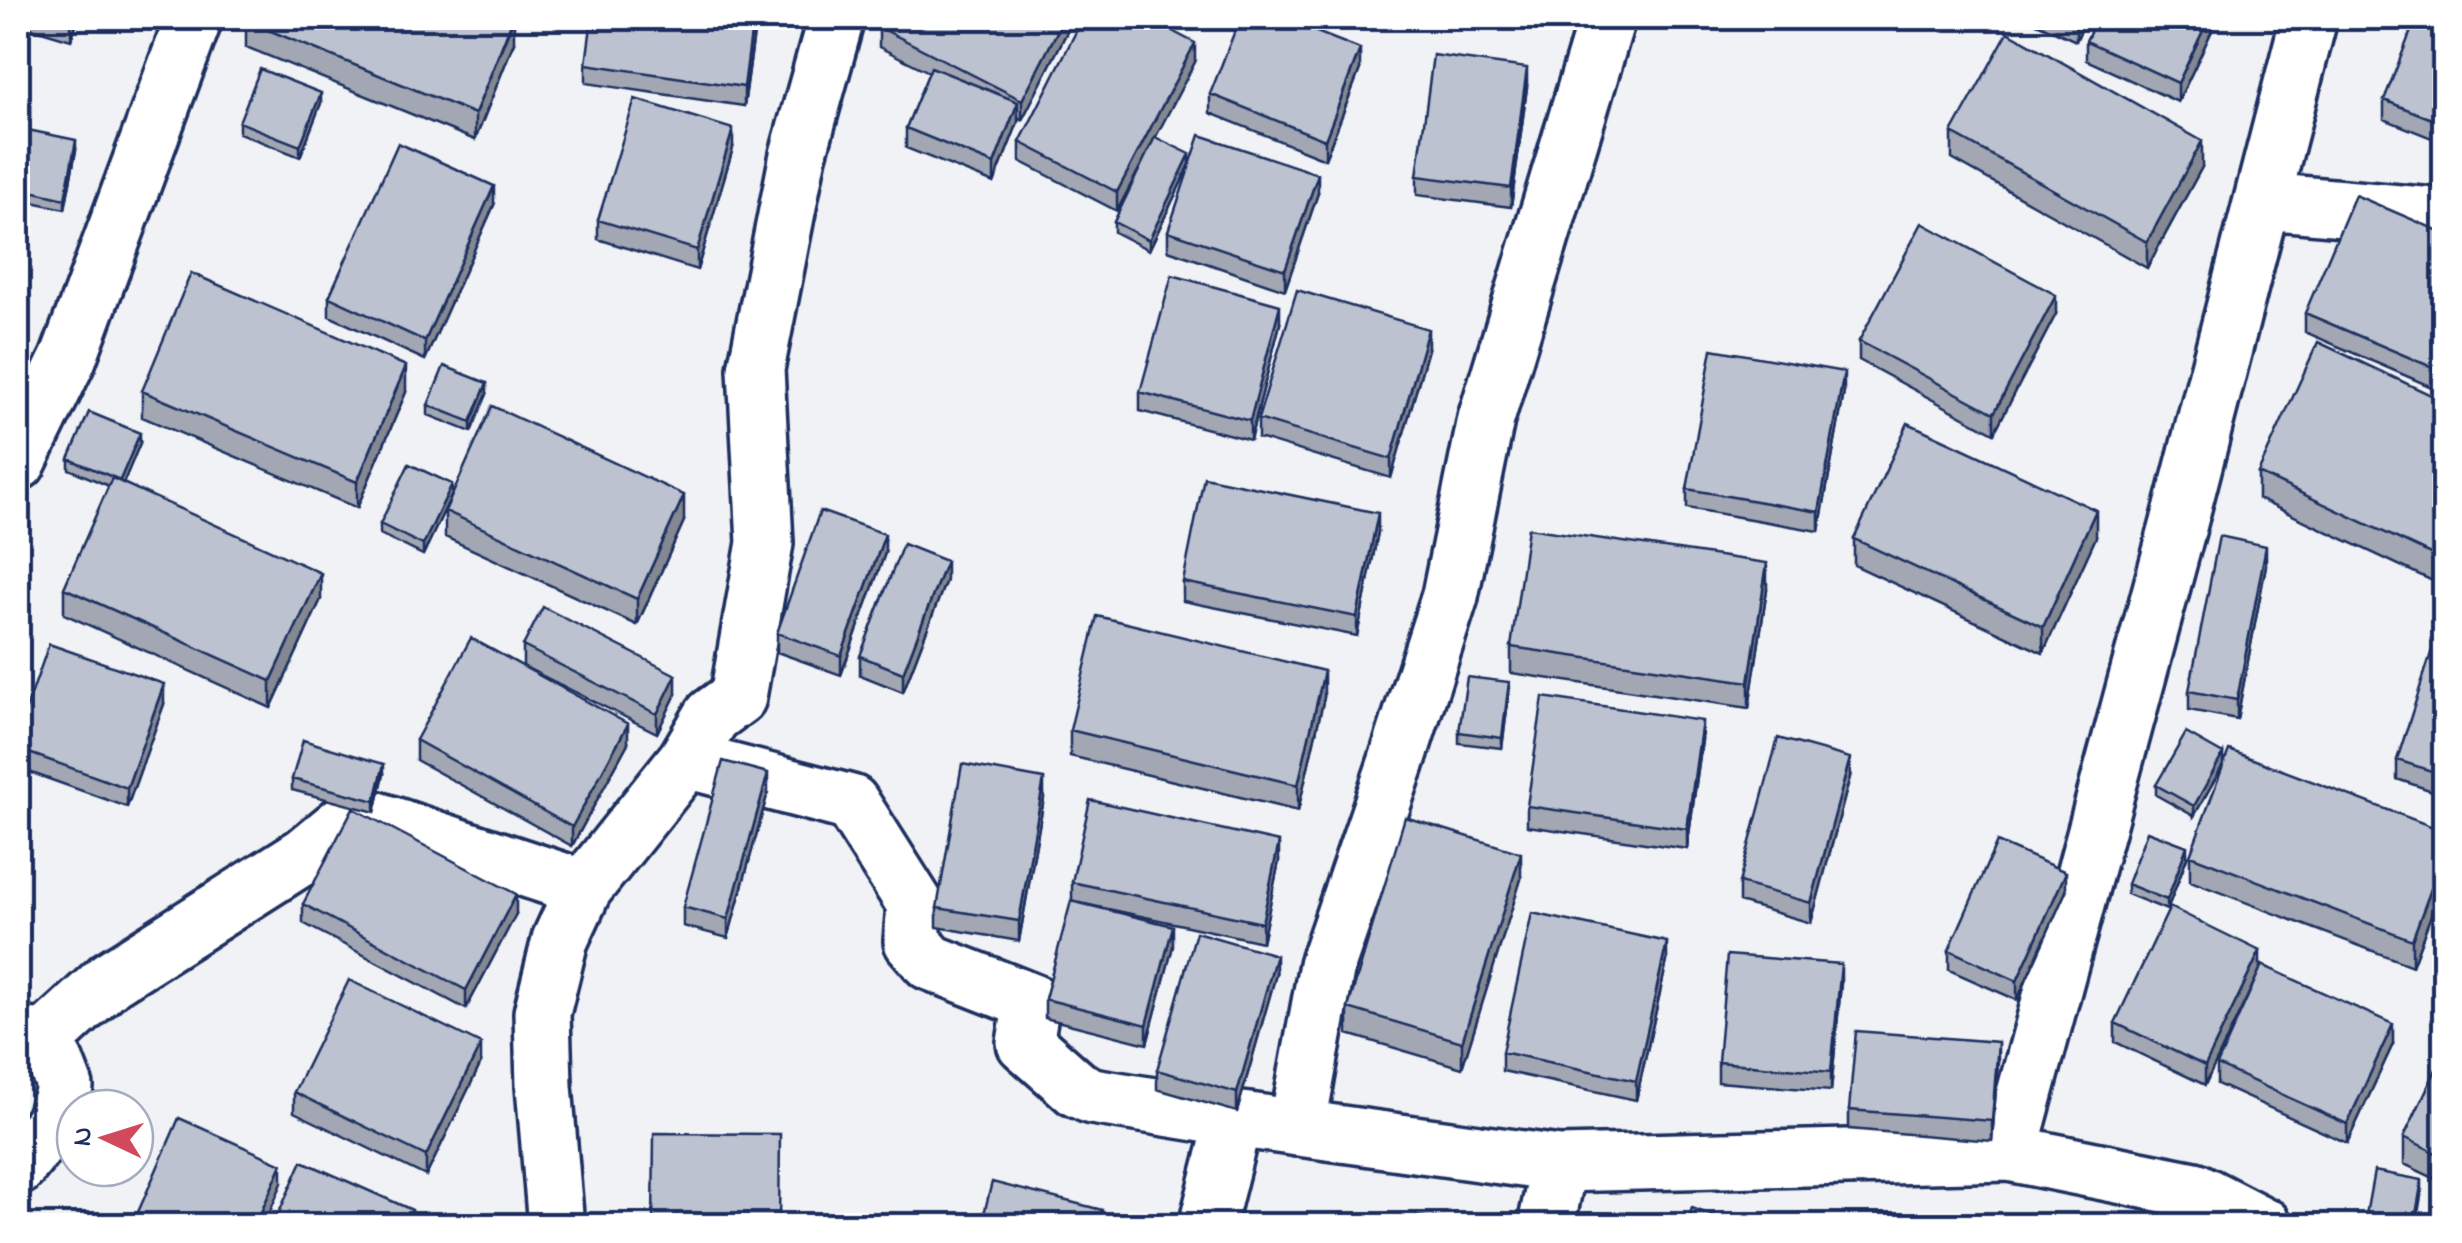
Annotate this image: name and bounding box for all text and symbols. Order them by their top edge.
north arrow [55,1088,155,1188]
text: N [62,1126,105,1147]

